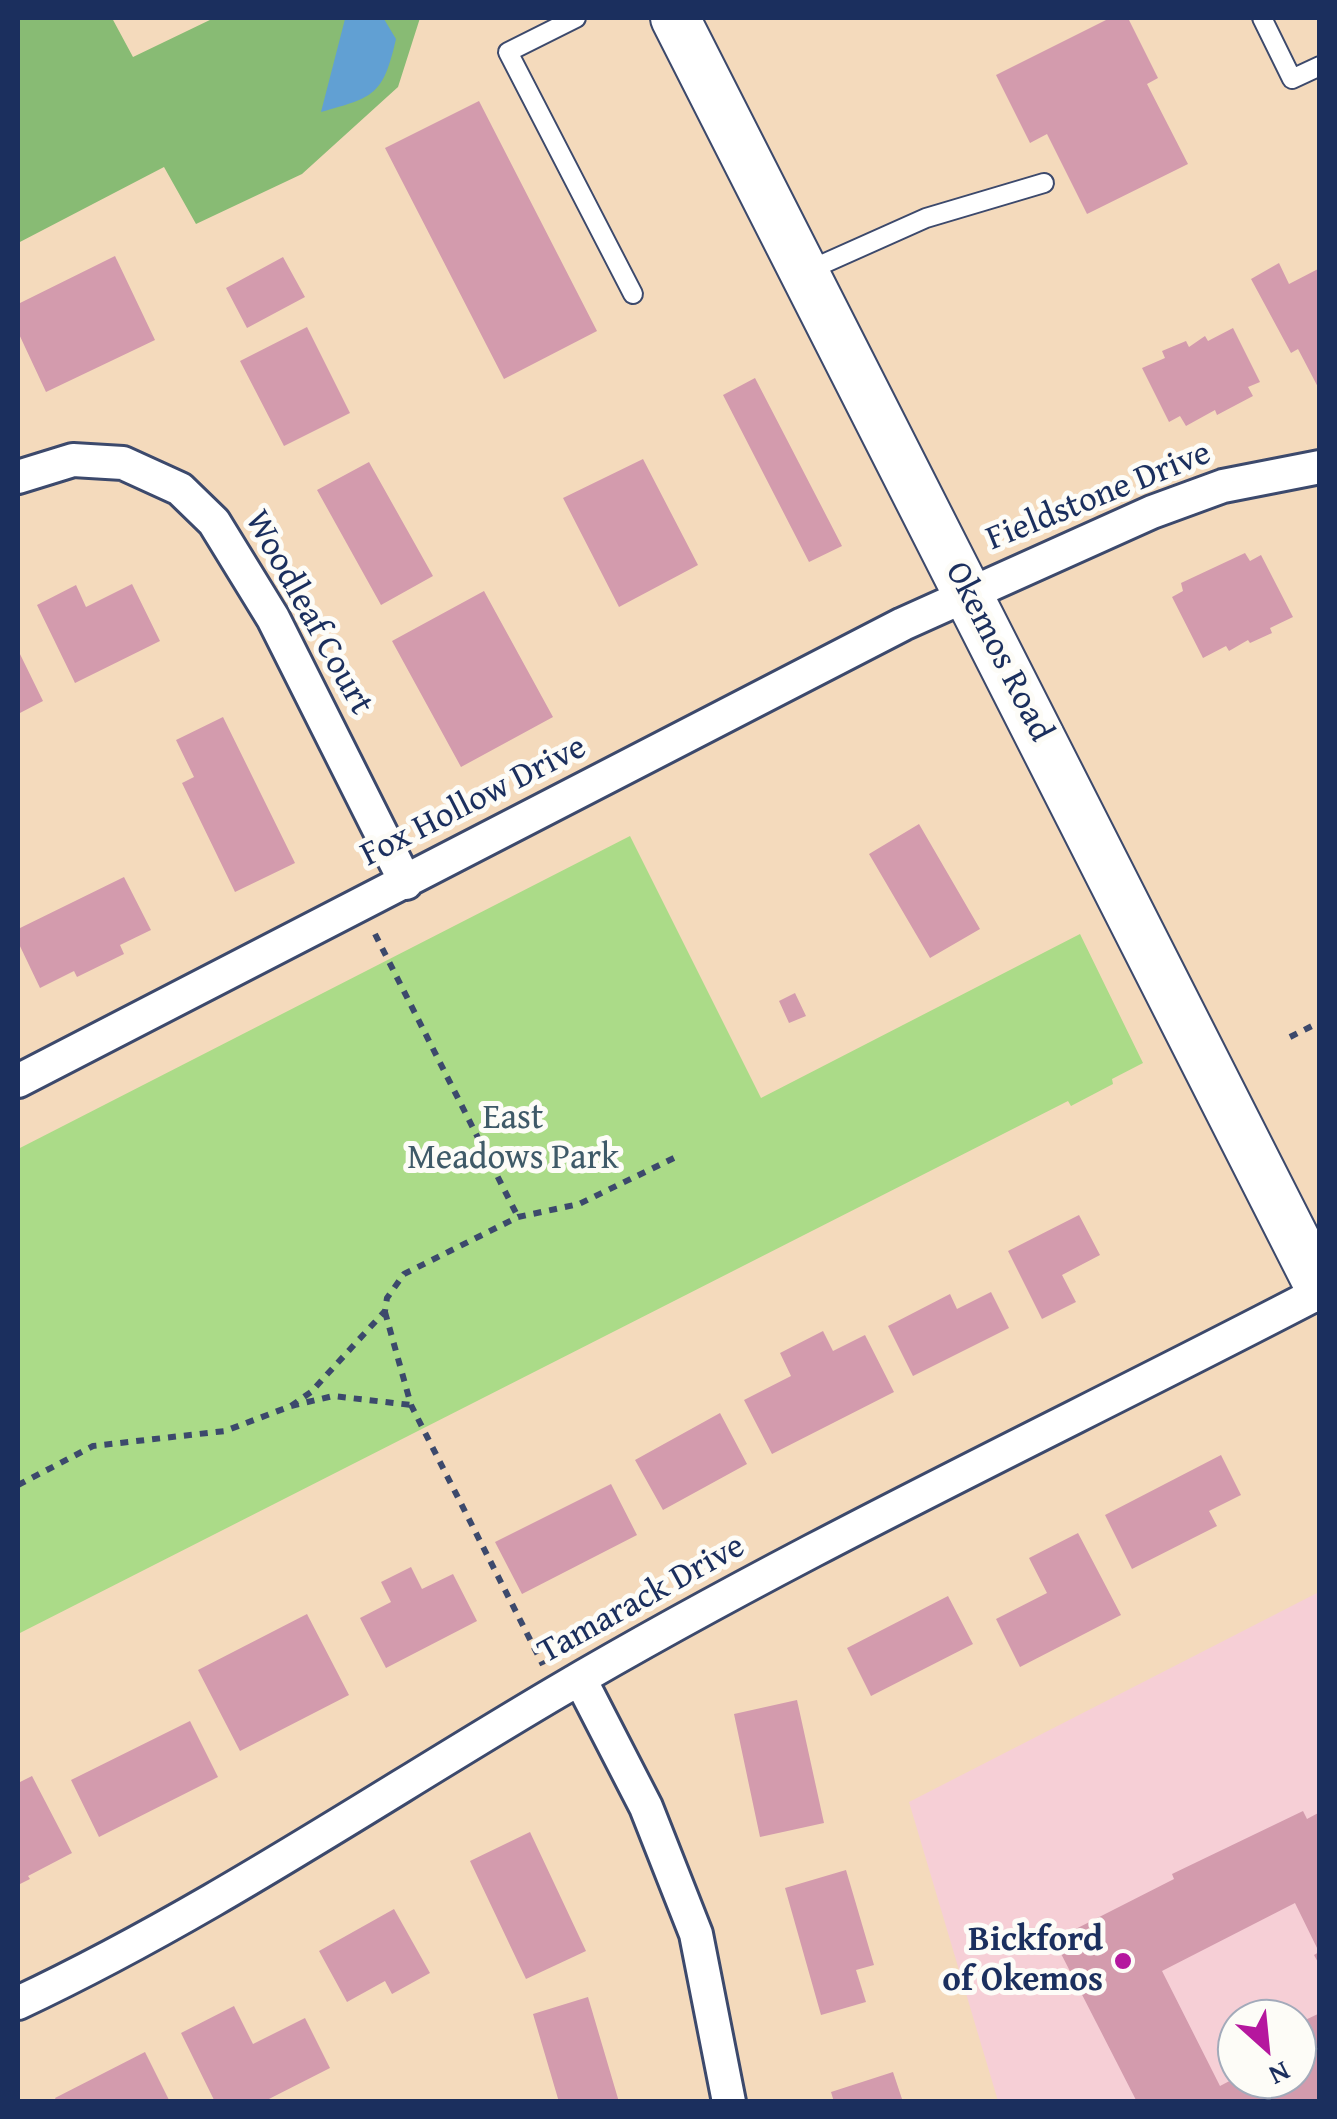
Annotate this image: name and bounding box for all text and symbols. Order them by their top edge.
street label: Fieldstone Drive [981,433,1217,561]
street label: Woodleaf Court [235,504,381,722]
street label: Okemos Road [935,555,1061,749]
street label: Fox Hollow Drive [354,727,594,877]
park label: East Meadows Park [407,1098,619,1180]
street label: Tamarack Drive [531,1526,753,1674]
place label: Bickford of Okemos [942,1920,1103,2002]
marker: Bickford of Okemos [1112,1950,1134,1972]
north arrow [1217,1999,1317,2099]
text: N [1262,2052,1298,2097]

